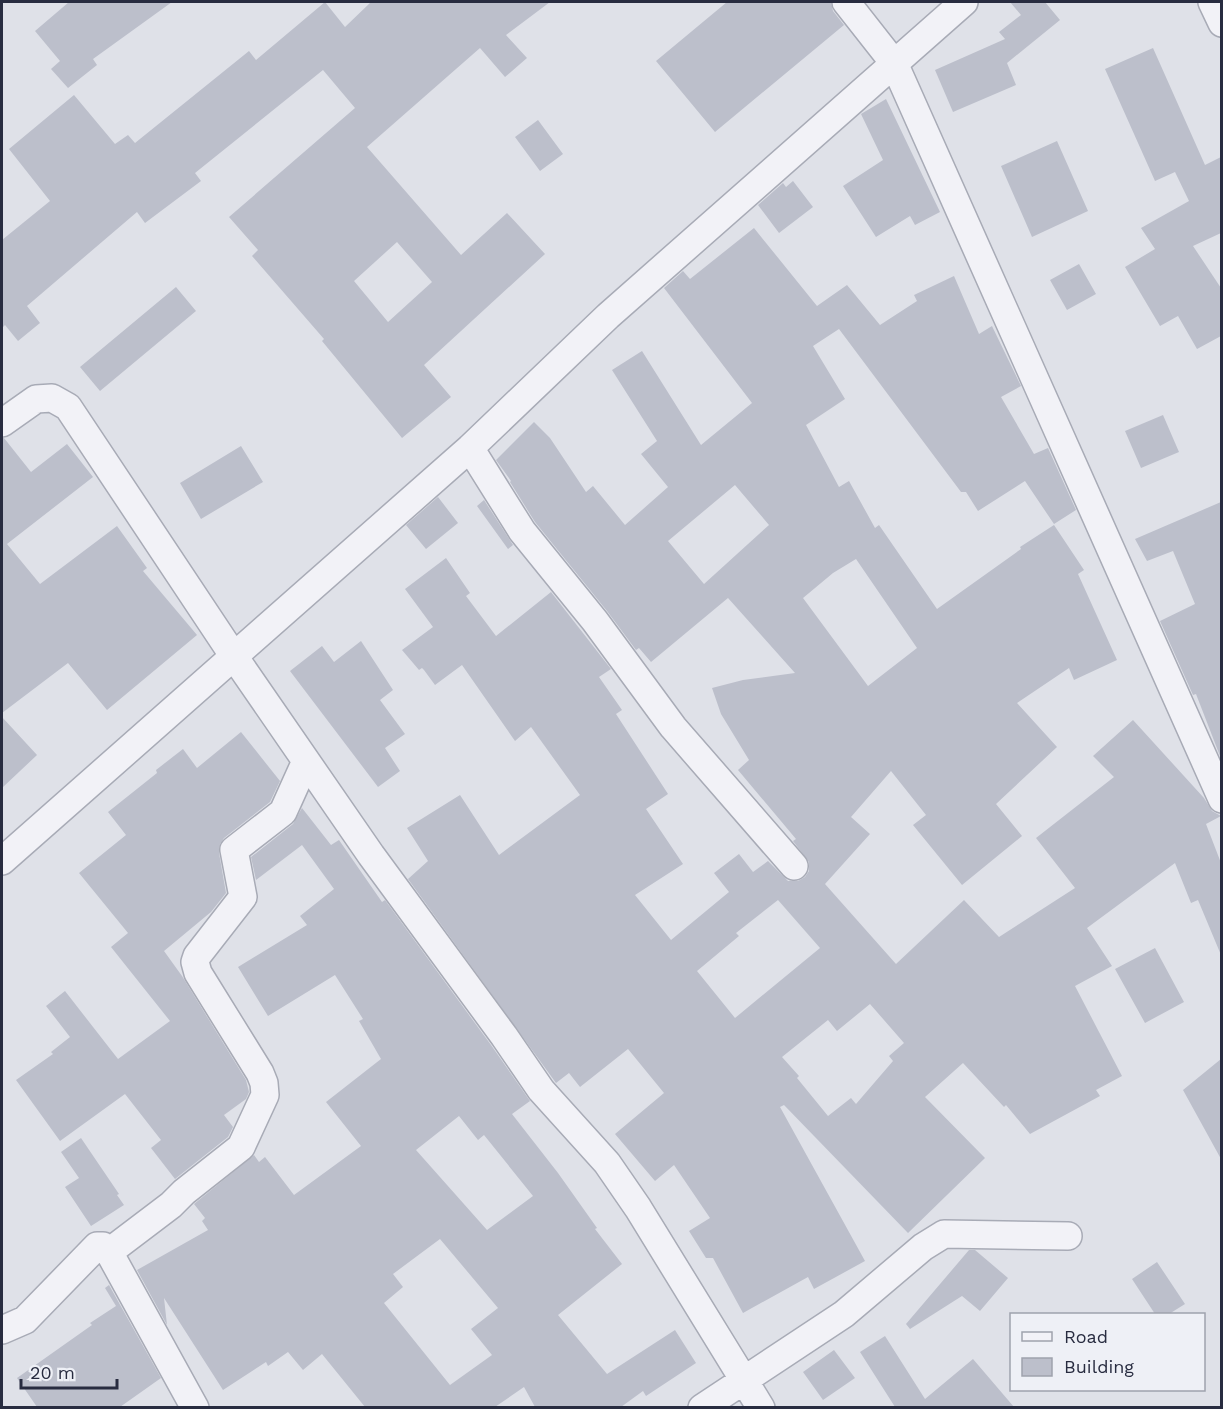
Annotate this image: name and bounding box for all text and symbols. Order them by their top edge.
legend [1010,1313,1205,1391]
text: Road [1064,1326,1108,1347]
scale bar [21,1352,117,1390]
text: Building [1064,1356,1134,1377]
text: 20 m [30,1362,75,1383]

